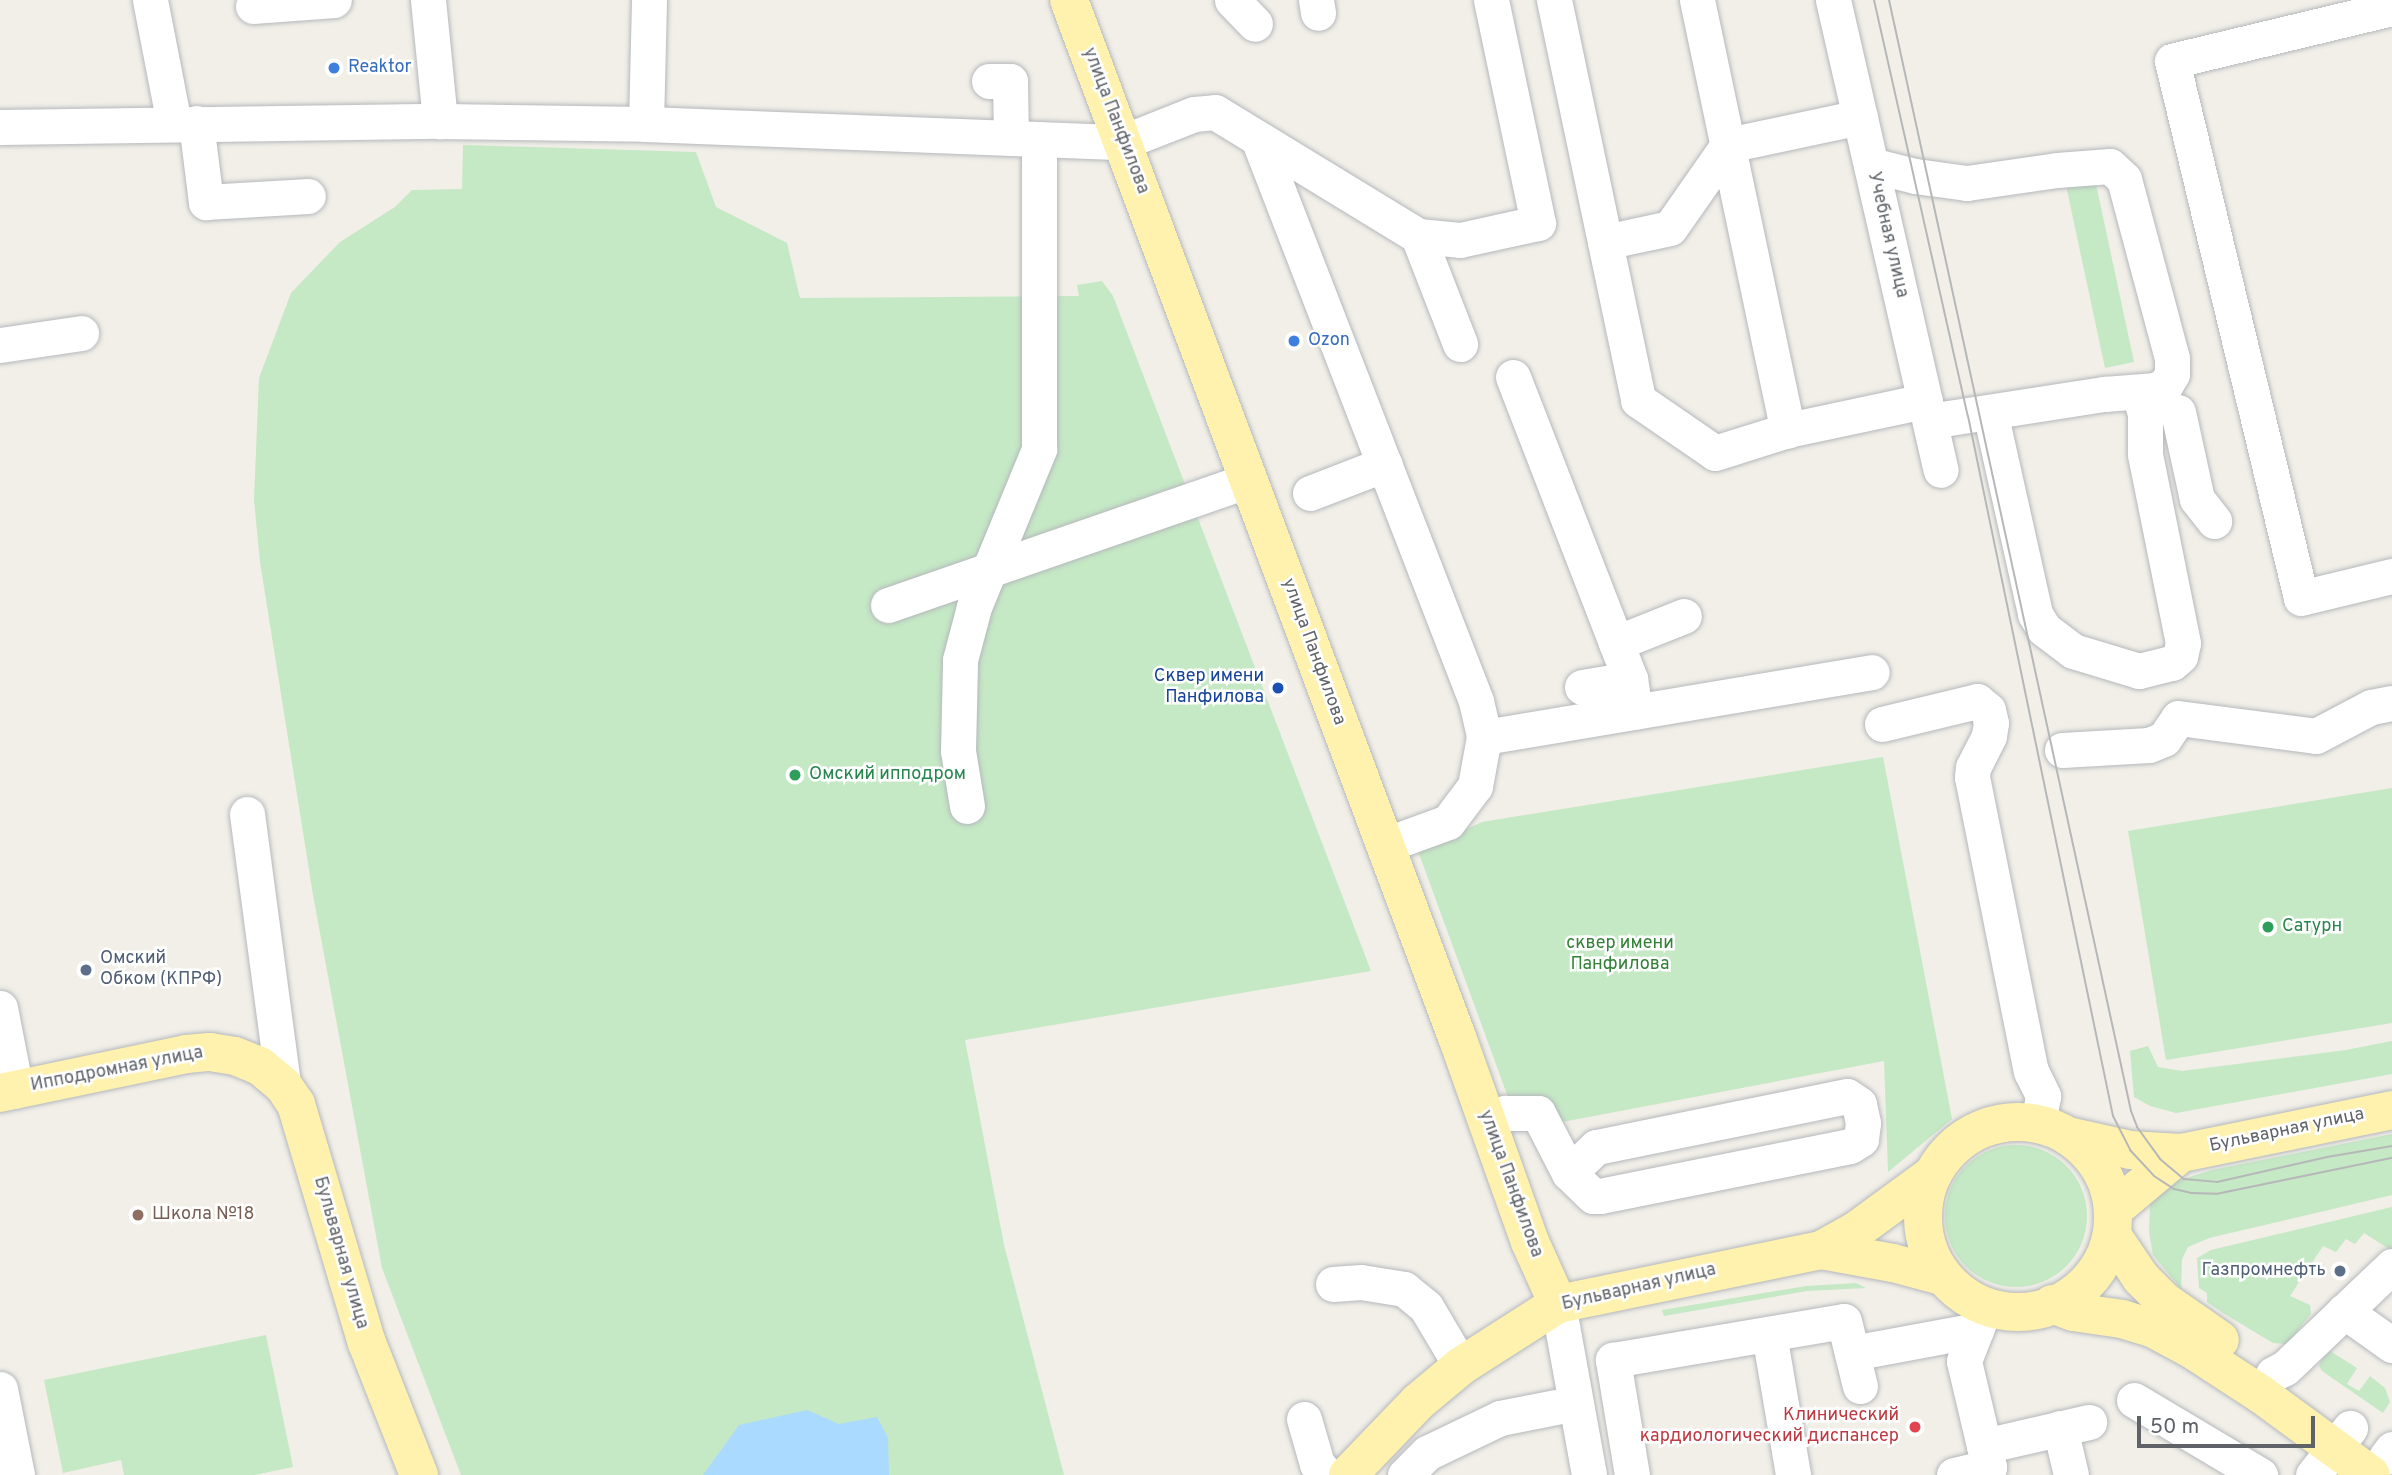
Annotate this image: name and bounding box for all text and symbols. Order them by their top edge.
street label: улица Панфилова [1077,45,1153,197]
place label: Reaktor [348,57,412,79]
marker: Reaktor [326,60,342,76]
street label: Учебная улица [1862,170,1912,300]
place label: Ozon [1308,330,1350,352]
marker: Ozon [1286,333,1302,349]
street label: улица Панфилова [1276,576,1350,728]
place label: Сквер имени Панфилова [1154,667,1264,710]
marker: Сквер имени Панфилова [1270,680,1286,696]
place label: Омский ипподром [809,764,966,786]
marker: Омский ипподром [787,767,803,783]
place label: Сатурн [2282,916,2342,938]
marker: Сатурн [2260,919,2276,935]
park label: сквер имени Панфилова [1566,934,1674,976]
place label: Омский Обком (КПРФ) [100,949,222,992]
marker: Омский Обком (КПРФ) [78,962,94,978]
street label: Ипподромная улица [29,1043,205,1097]
street label: Бульварная улица [2208,1104,2366,1158]
street label: улица Панфилова [1473,1108,1547,1260]
street label: Бульварная улица [308,1174,372,1332]
place label: Школа №18 [152,1204,255,1226]
marker: Школа №18 [130,1207,146,1223]
street label: Бульварная улица [1560,1260,1718,1316]
place label: Газпромнефть [2201,1260,2326,1282]
marker: Газпромнефть [2332,1263,2348,1279]
scale bar [2140,1402,2318,1446]
place label: Клинический кардиологический диспансер [1640,1406,1899,1448]
text: 50 m [2150,1414,2199,1441]
marker: Клинический кардиологический диспансер [1905,1417,1925,1437]

